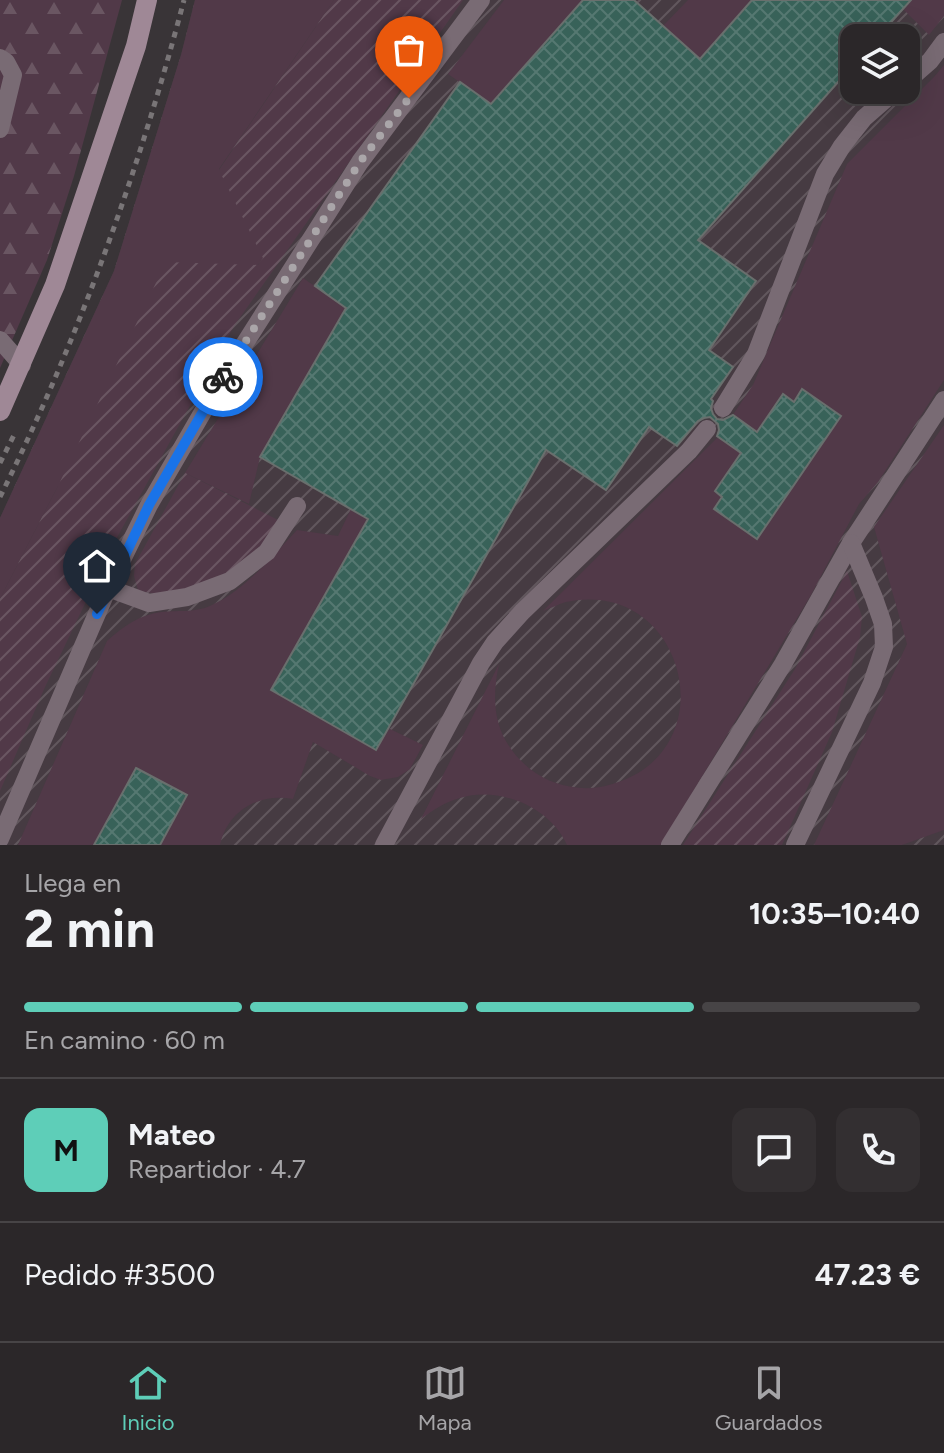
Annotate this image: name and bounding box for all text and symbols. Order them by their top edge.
pin [375,16,443,98]
map controls [840,24,920,104]
button: layers [840,24,920,104]
icon: bag [387,28,431,72]
courier [183,337,263,417]
icon: bike [201,355,245,399]
pin [63,532,131,614]
icon: home [75,544,119,588]
text: Llega en [24,867,121,899]
text: 10:35–10:40 [749,895,920,932]
text: 2 min [24,898,155,960]
text: En camino · 60 m [24,1024,225,1056]
button: chat [732,1108,816,1192]
button: phone [836,1108,920,1192]
text: Mateo [128,1116,216,1153]
text: M [53,1132,79,1169]
text: Repartidor · 4.7 [128,1153,306,1185]
text: Pedido #3500 [24,1256,215,1293]
text: 47.23 € [815,1256,920,1293]
tab: Inicio [122,1361,175,1436]
tab: Mapa [418,1361,472,1436]
tab: Guardados [715,1361,822,1436]

